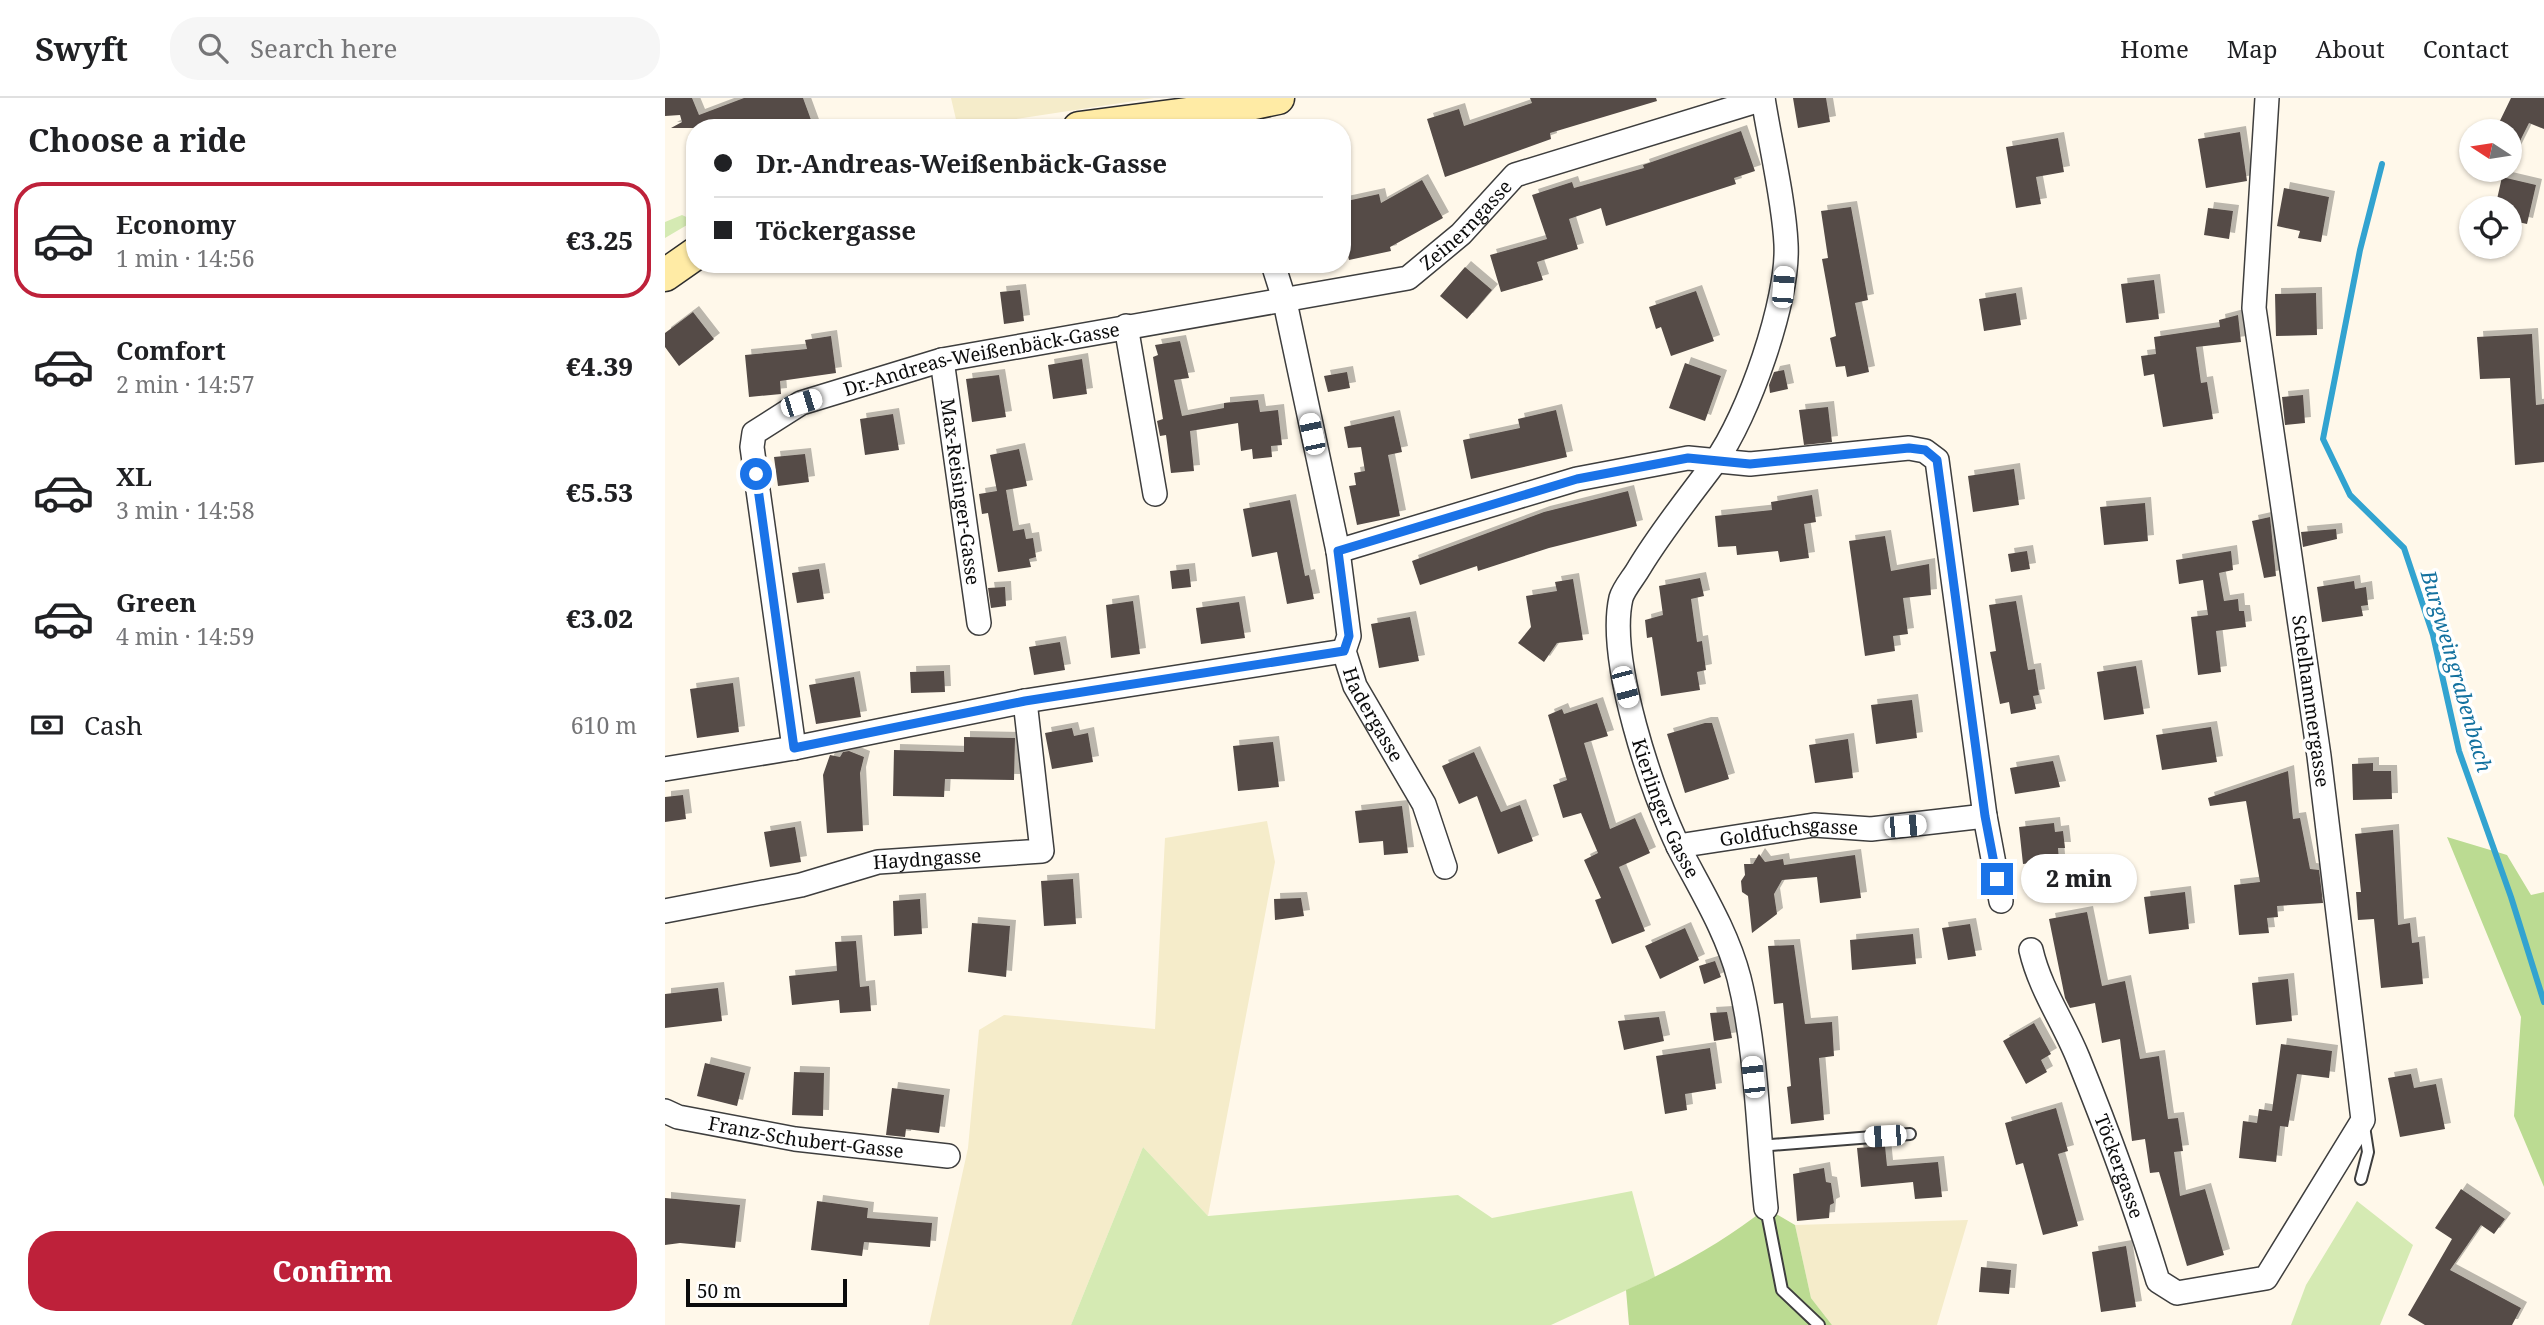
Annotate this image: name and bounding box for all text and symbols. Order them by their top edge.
search box [170,17,660,80]
text: Swyft [35,26,128,71]
icon: search [194,29,232,67]
text: Search here [250,30,398,66]
text: Home [2120,32,2189,65]
text: Map [2227,32,2278,65]
text: About [2316,32,2385,65]
text: Contact [2423,32,2509,65]
text: Choose a ride [28,118,247,161]
north arrow [2459,119,2522,182]
map controls [2459,119,2522,259]
text: Dr.-Andreas-Weißenbäck-Gasse [756,145,1167,181]
street label: Zeinerngasse [1414,174,1517,276]
button: locate [2459,196,2522,259]
text: Economy [116,206,236,242]
icon: car [32,209,95,272]
text: Töckergasse [756,212,916,248]
text: €3.25 [566,222,633,258]
text: 1 min · 14:56 [116,242,254,274]
car [1772,265,1795,309]
street label: Dr.-Andreas-Weißenbäck-Gasse [840,316,1122,402]
text: Comfort [116,332,226,368]
icon: car [32,335,95,398]
text: €4.39 [566,348,633,384]
text: 2 min · 14:57 [116,368,254,400]
car [778,387,825,419]
street label: Max-Reisinger-Gasse [935,397,986,587]
car [1298,411,1327,457]
text: XL [116,458,152,494]
route start [740,458,772,490]
icon: car [32,461,95,524]
text: €5.53 [566,474,633,510]
text: 3 min · 14:58 [116,494,254,526]
water label: Burgweingrabenbach [2415,566,2499,776]
text: Green [116,584,197,620]
icon: car [32,587,95,650]
text: €3.02 [566,600,633,636]
street label: Schelhammergasse [2286,613,2336,789]
text: 4 min · 14:59 [116,620,254,652]
street label: Hadergasse [1337,664,1410,767]
car [1610,664,1641,710]
icon: cash [28,706,66,744]
text: Cash [84,707,143,743]
text: 610 m [571,709,637,741]
street label: Kierlinger Gasse [1626,735,1706,883]
street label: Goldfuchsgasse [1718,812,1859,852]
car [1884,814,1927,838]
street label: Haydngasse [872,842,982,875]
callout: 2 min [2021,854,2137,904]
text: 2 min [2046,862,2112,894]
route end [1981,863,2013,895]
car [1741,1055,1766,1099]
street label: Franz-Schubert-Gasse [706,1110,905,1164]
street label: Töckergasse [2088,1110,2150,1222]
car [1864,1124,1907,1148]
button: Confirm [28,1231,637,1311]
scale bar [686,1276,847,1308]
text: 50 m [697,1278,741,1304]

